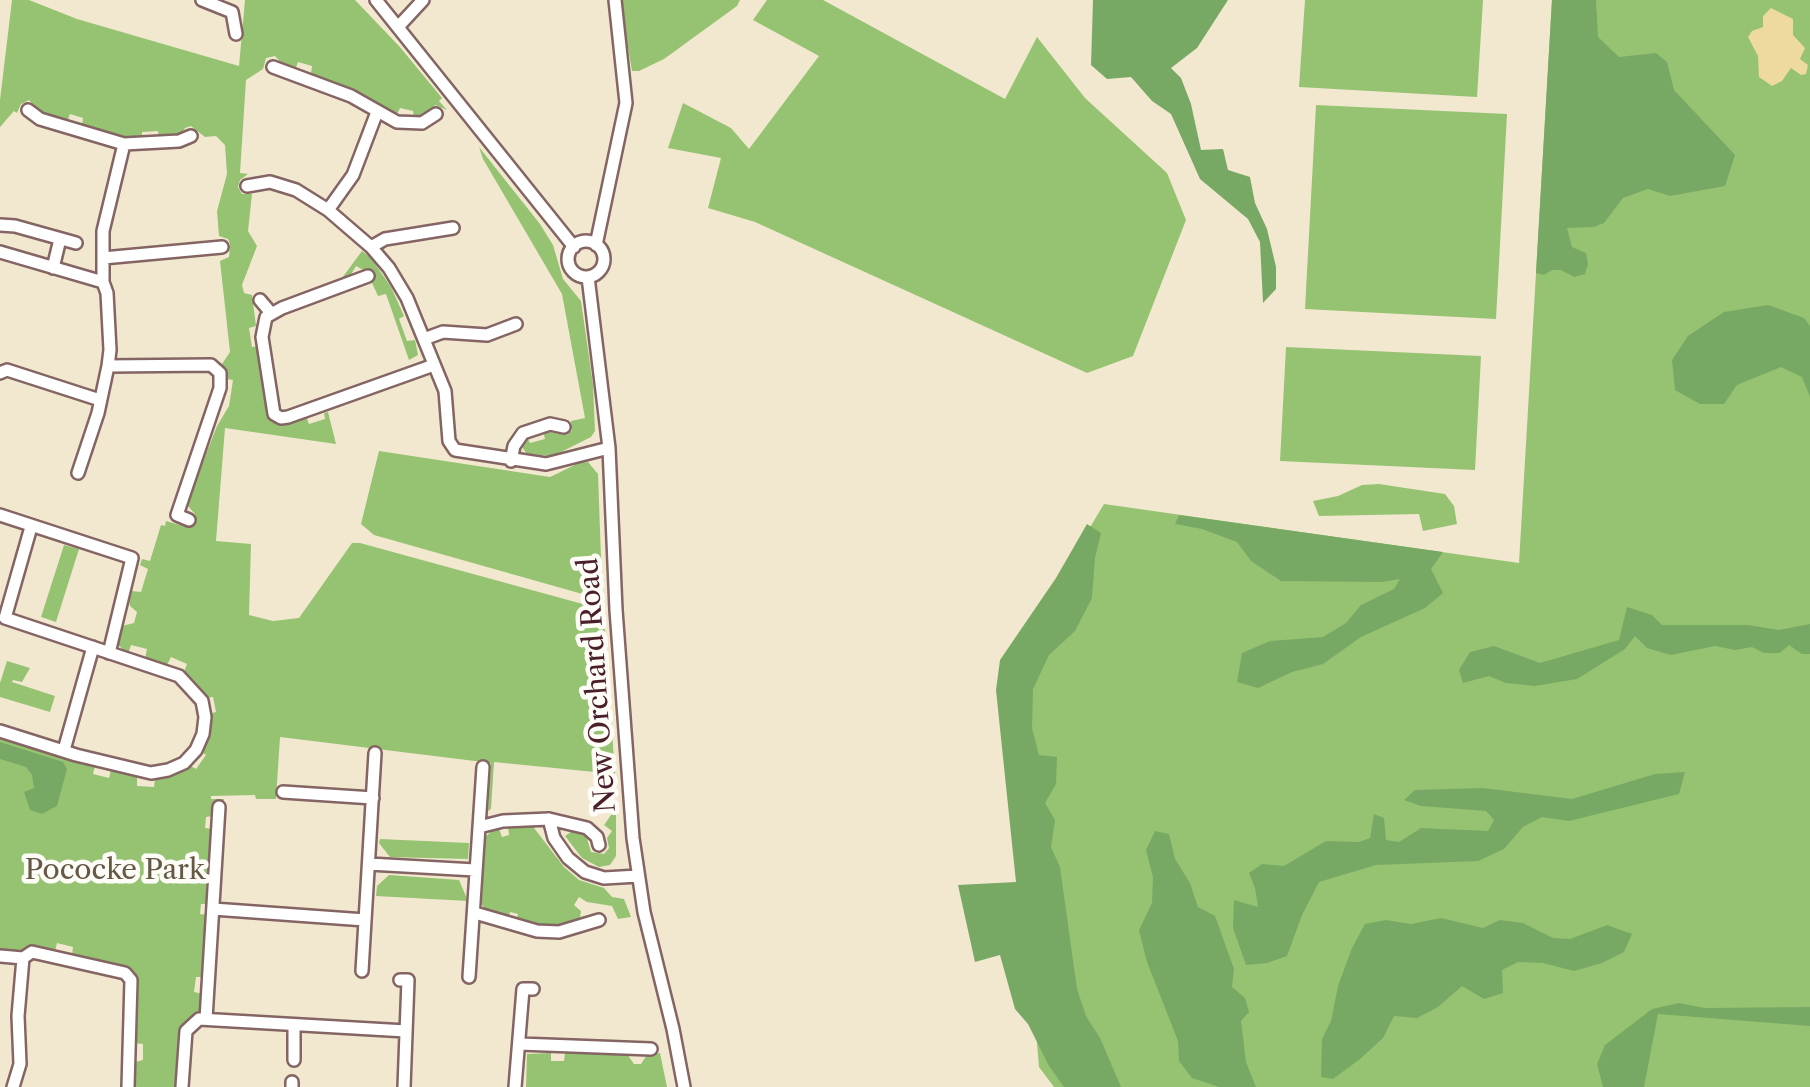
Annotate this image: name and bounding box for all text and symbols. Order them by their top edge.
street label: New Orchard Road [572,557,624,813]
park label: Pococke Park [25,854,205,888]

